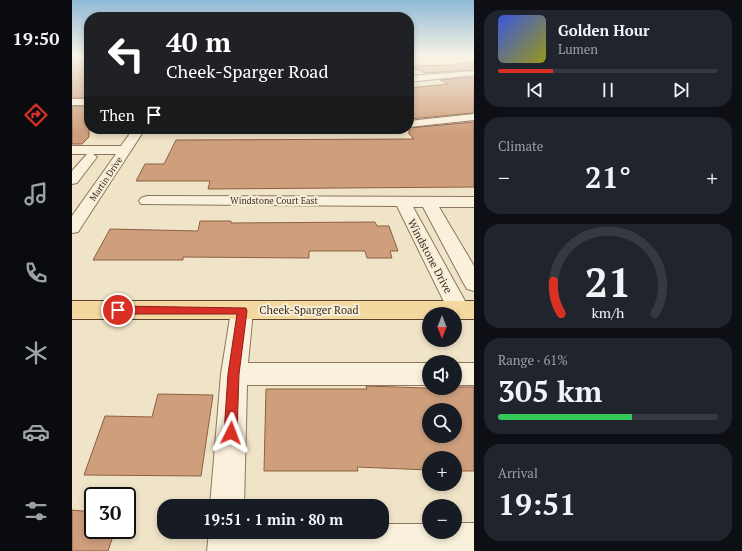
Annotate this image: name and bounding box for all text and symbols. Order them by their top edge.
text: Golden Hour [558,20,650,40]
text: 40 m [166,23,231,60]
text: 19:50 [13,26,59,50]
icon: left [100,28,152,80]
text: Lumen [558,40,598,58]
text: Cheek-Sparger Road [166,59,328,83]
icon: previous [524,79,546,101]
icon: pause [597,79,619,101]
icon: next [670,79,692,101]
icon: directions [22,101,50,129]
icon: arrive [143,104,165,126]
text: Then [100,105,135,125]
text: Climate [498,137,543,155]
street label: Martin Drive [87,154,125,203]
text: 21° [585,157,631,197]
text: − [498,163,510,192]
text: + [706,163,718,192]
icon: music [22,180,50,208]
street label: Windstone Court East [230,195,318,207]
street label: Windstone Drive [405,216,456,296]
text: 21 [584,253,632,308]
icon: phone [22,259,50,287]
pin [101,293,135,327]
icon: arrive [107,299,129,321]
text: km/h [592,302,625,321]
street label: Cheek-Sparger Road [259,303,359,317]
north arrow [422,307,462,347]
map controls [422,307,462,539]
icon: climate [22,339,50,367]
text: Range · 61% [498,351,568,369]
button: sound [422,355,462,395]
text: 305 km [498,371,602,411]
button: search [422,403,462,443]
position arrow [210,412,252,454]
icon: car [22,418,50,446]
button: + [422,451,462,491]
text: Arrival [498,464,538,482]
text: 19:51 [498,484,576,524]
speed limit sign: 30 [84,487,136,539]
icon: filters [22,497,50,525]
button: − [422,499,462,539]
text: 19:51 · 1 min · 80 m [203,509,343,529]

